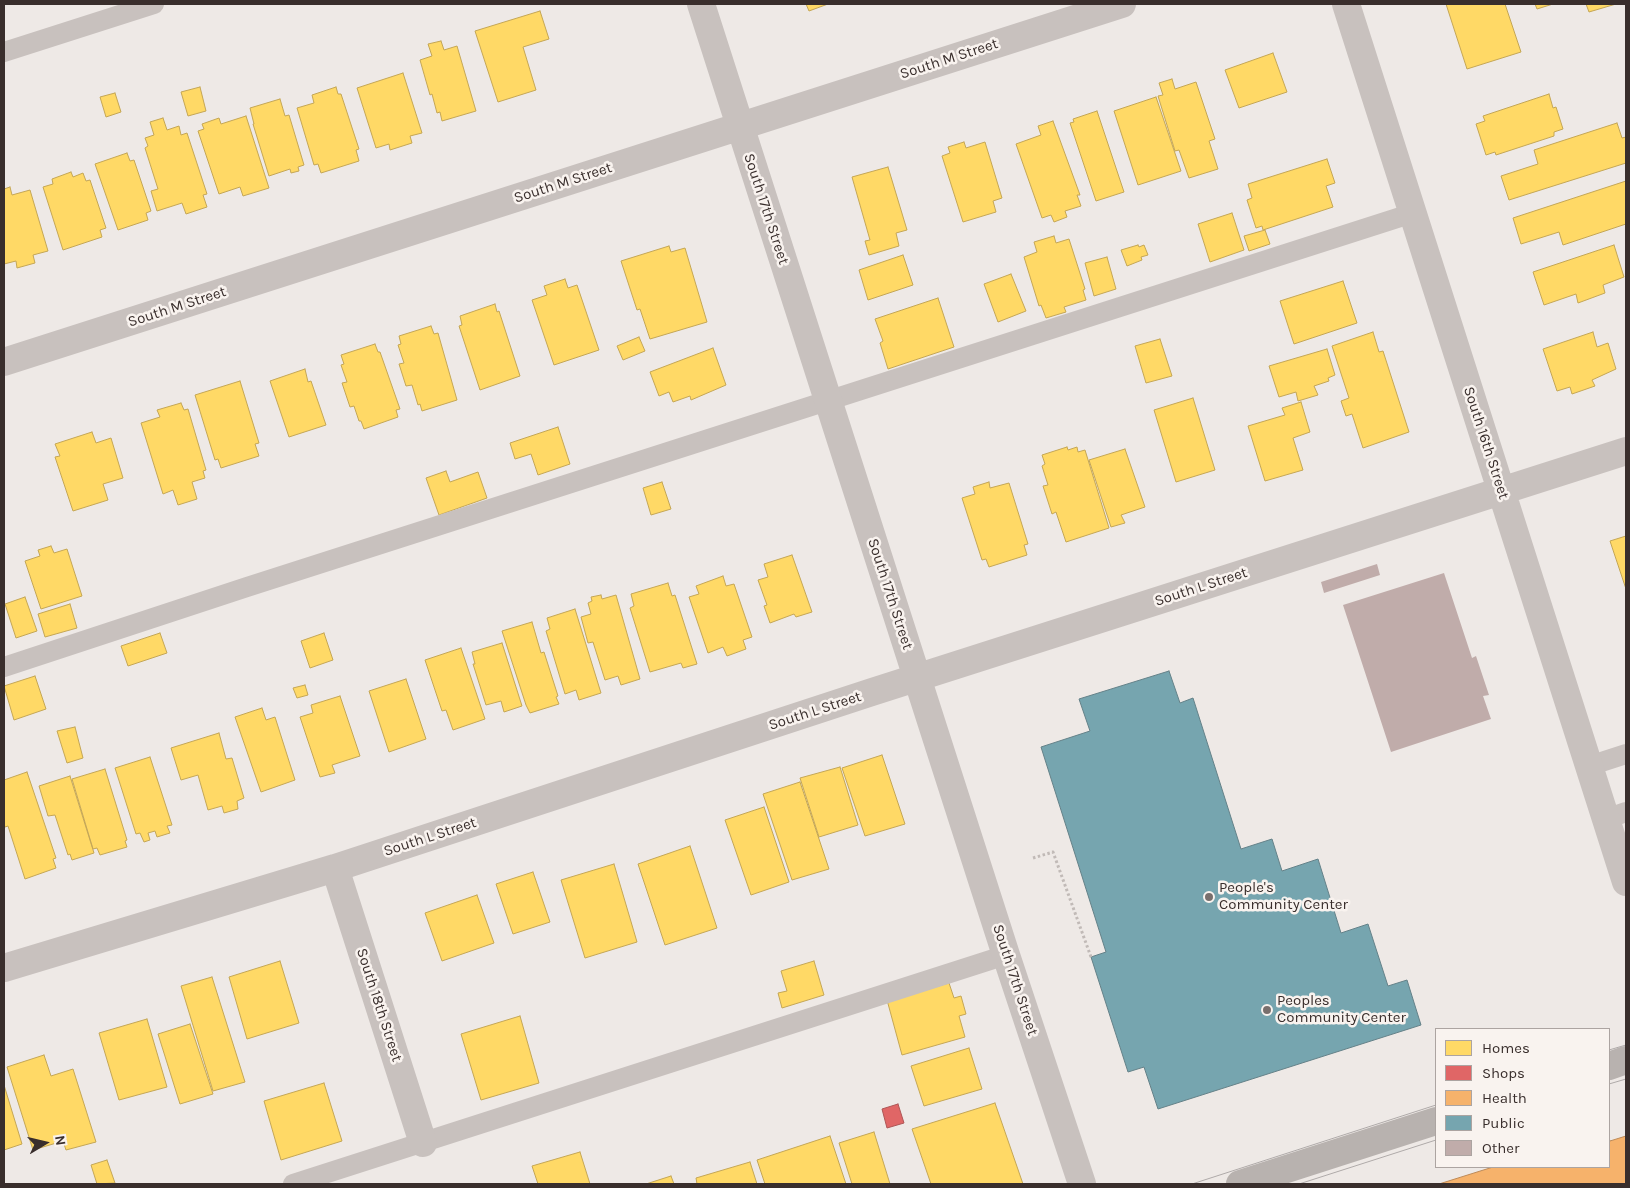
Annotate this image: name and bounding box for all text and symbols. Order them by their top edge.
street label: South M Street [898,35,1000,83]
street label: South 17th Street [740,151,792,267]
street label: South M Street [512,159,614,207]
street label: South M Street [126,283,228,331]
street label: South 16th Street [1459,384,1513,502]
street label: South 17th Street [864,536,916,652]
street label: South L Street [1152,564,1250,610]
street label: South L Street [766,688,864,734]
street label: South L Street [381,814,479,860]
place label: People's Community Center [1219,879,1348,914]
marker: People's Community Center [1203,891,1215,903]
street label: South 17th Street [989,922,1041,1038]
street label: South 18th Street [352,946,406,1064]
place label: Peoples Community Center [1277,992,1406,1027]
marker: Peoples Community Center [1261,1004,1273,1016]
legend [1435,1028,1610,1168]
text: Homes [1482,1039,1530,1057]
text: Shops [1482,1064,1525,1082]
text: Health [1482,1089,1527,1107]
text: Public [1482,1114,1525,1132]
north arrow [20,1118,70,1168]
text: N [51,1134,69,1147]
text: Other [1482,1139,1520,1157]

